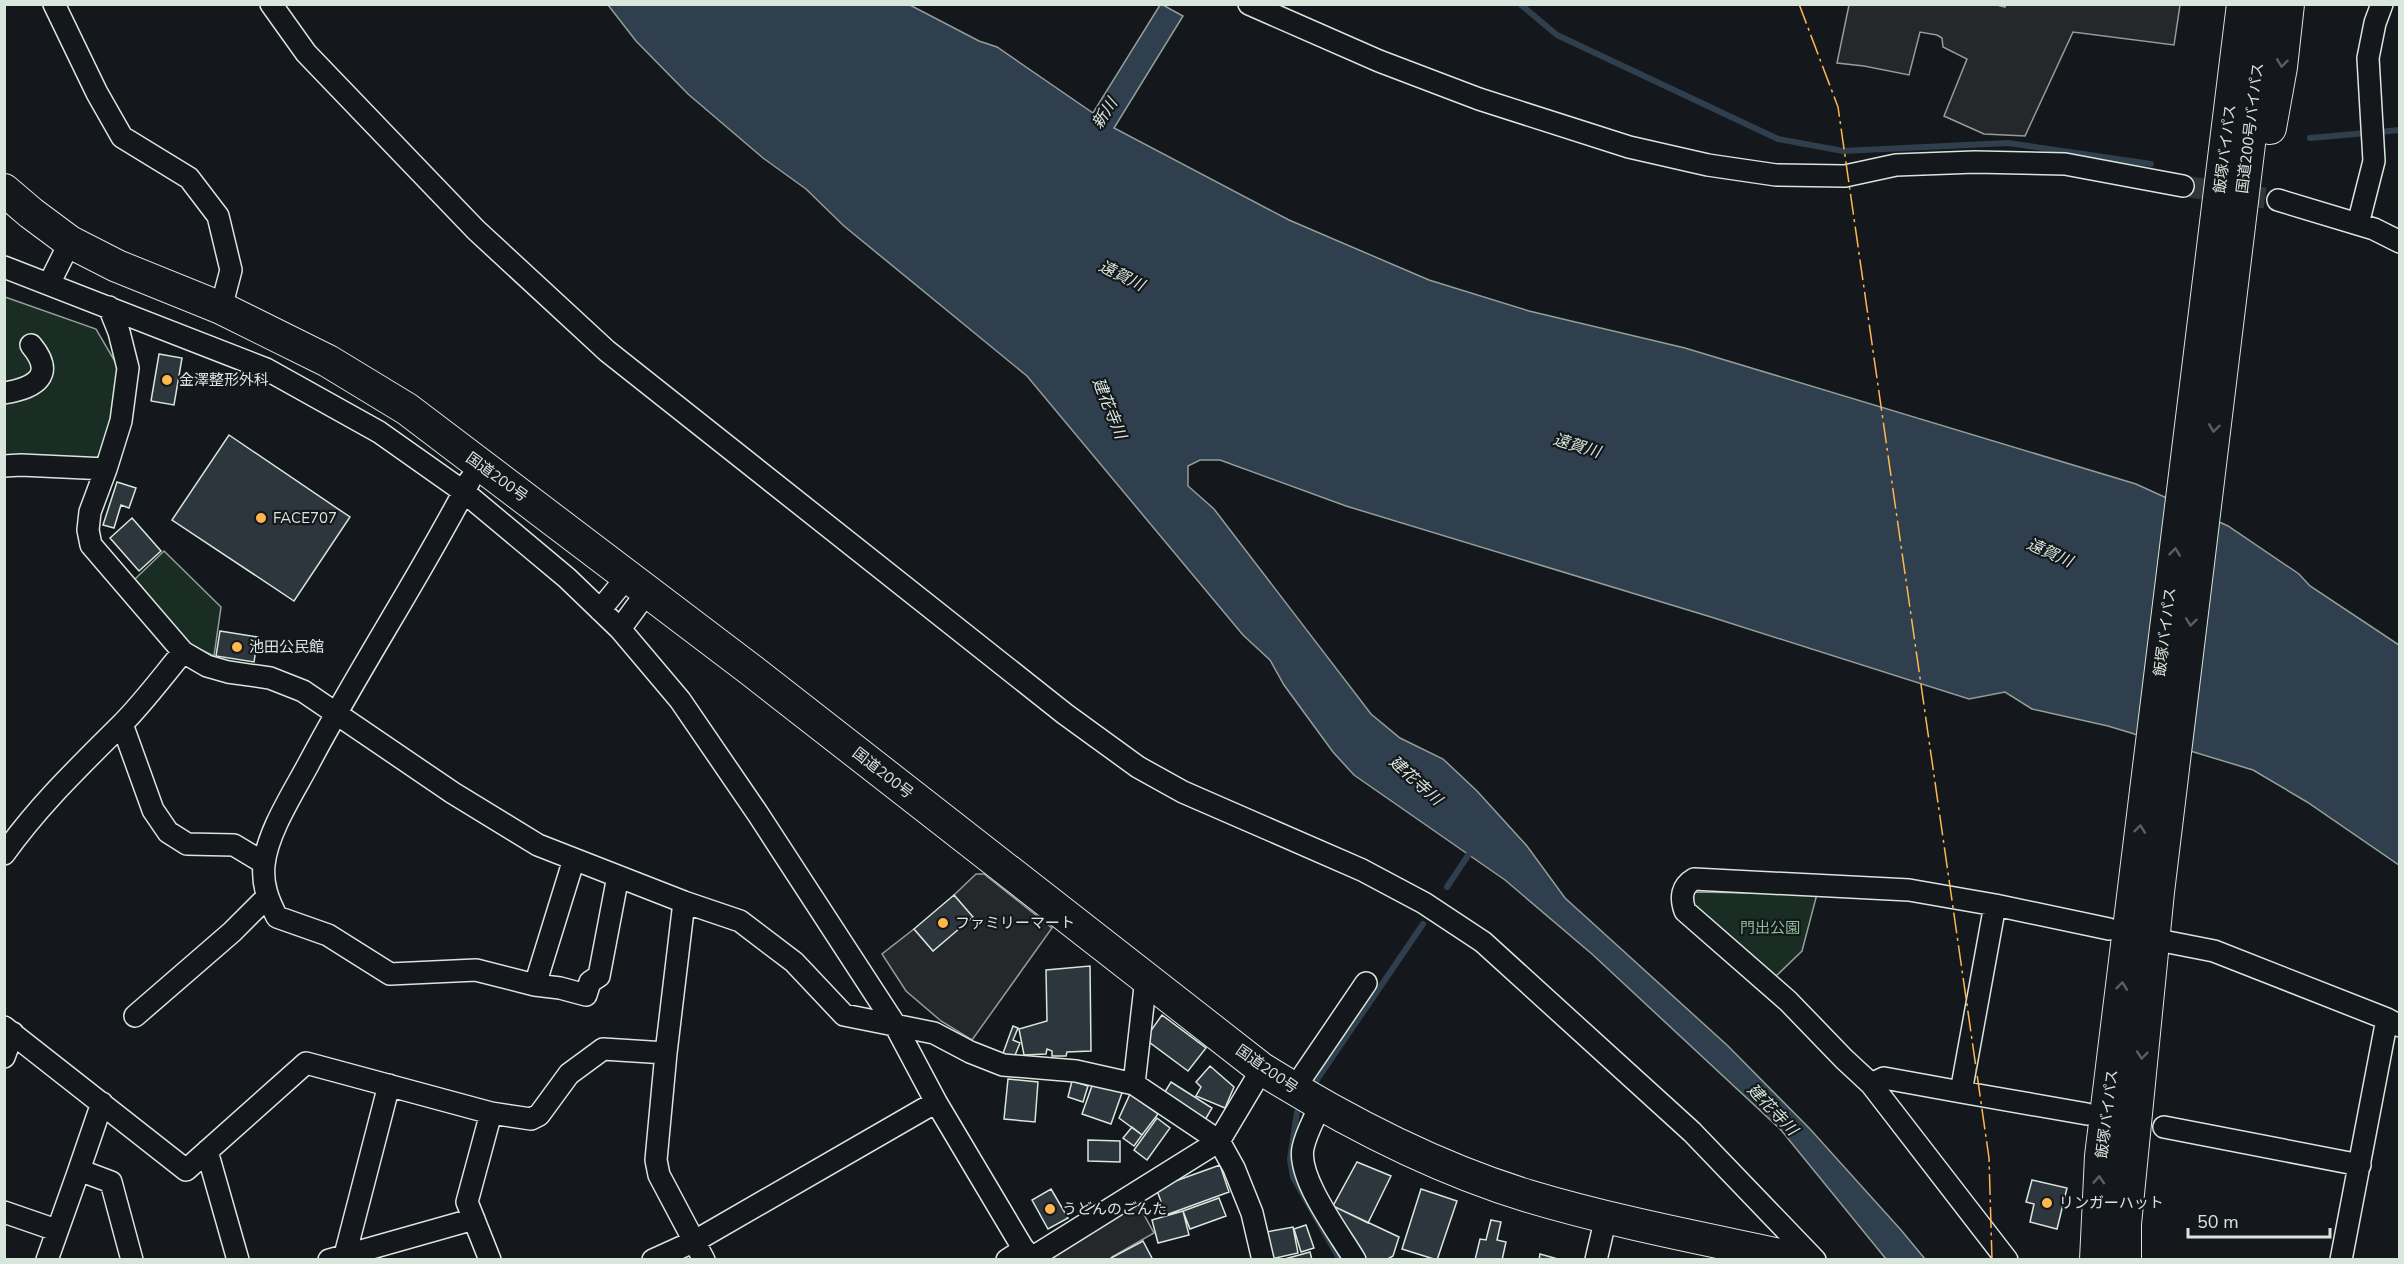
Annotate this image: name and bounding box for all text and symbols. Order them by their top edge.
one-way arrow [2276,58,2288,67]
street label: 国道200号バイパス [2232,61,2268,195]
water label: 新川 [1087,92,1124,133]
street label: 飯塚バイパス [2210,103,2240,195]
water label: 遠賀川 [1095,255,1150,297]
place label: 金澤整形外科 [179,370,269,390]
marker: 金澤整形外科 [160,373,174,387]
water label: 建花寺川 [1087,375,1132,444]
one-way arrow [2208,424,2221,433]
water label: 遠賀川 [1551,428,1605,464]
street label: 国道200号 [462,448,532,506]
place label: FACE707 [273,508,337,528]
marker: FACE707 [254,511,268,525]
water label: 遠賀川 [2023,533,2078,574]
one-way arrow [2168,547,2181,556]
street label: 飯塚バイパス [2150,586,2180,678]
one-way arrow [2185,617,2197,627]
place label: 池田公民館 [249,637,324,657]
marker: 池田公民館 [230,640,244,654]
street label: 国道200号 [848,743,918,803]
water label: 建花寺川 [1384,751,1448,812]
one-way arrow [2134,824,2146,833]
place label: ファミリーマート [955,913,1075,933]
marker: ファミリーマート [936,916,950,930]
park label: 門出公園 [1740,918,1800,938]
one-way arrow [2115,982,2127,991]
street label: 国道200号 [1232,1040,1302,1098]
one-way arrow [2136,1050,2149,1060]
street label: 飯塚バイパス [2092,1068,2122,1160]
water label: 建花寺川 [1742,1079,1804,1142]
one-way arrow [2093,1176,2106,1185]
place label: リンガーハット [2059,1193,2164,1213]
marker: リンガーハット [2040,1196,2054,1210]
place label: うどんのごんた [1062,1199,1167,1219]
scale bar [2188,1201,2330,1239]
marker: うどんのごんた [1043,1202,1057,1216]
text: 50 m [2197,1210,2239,1234]

